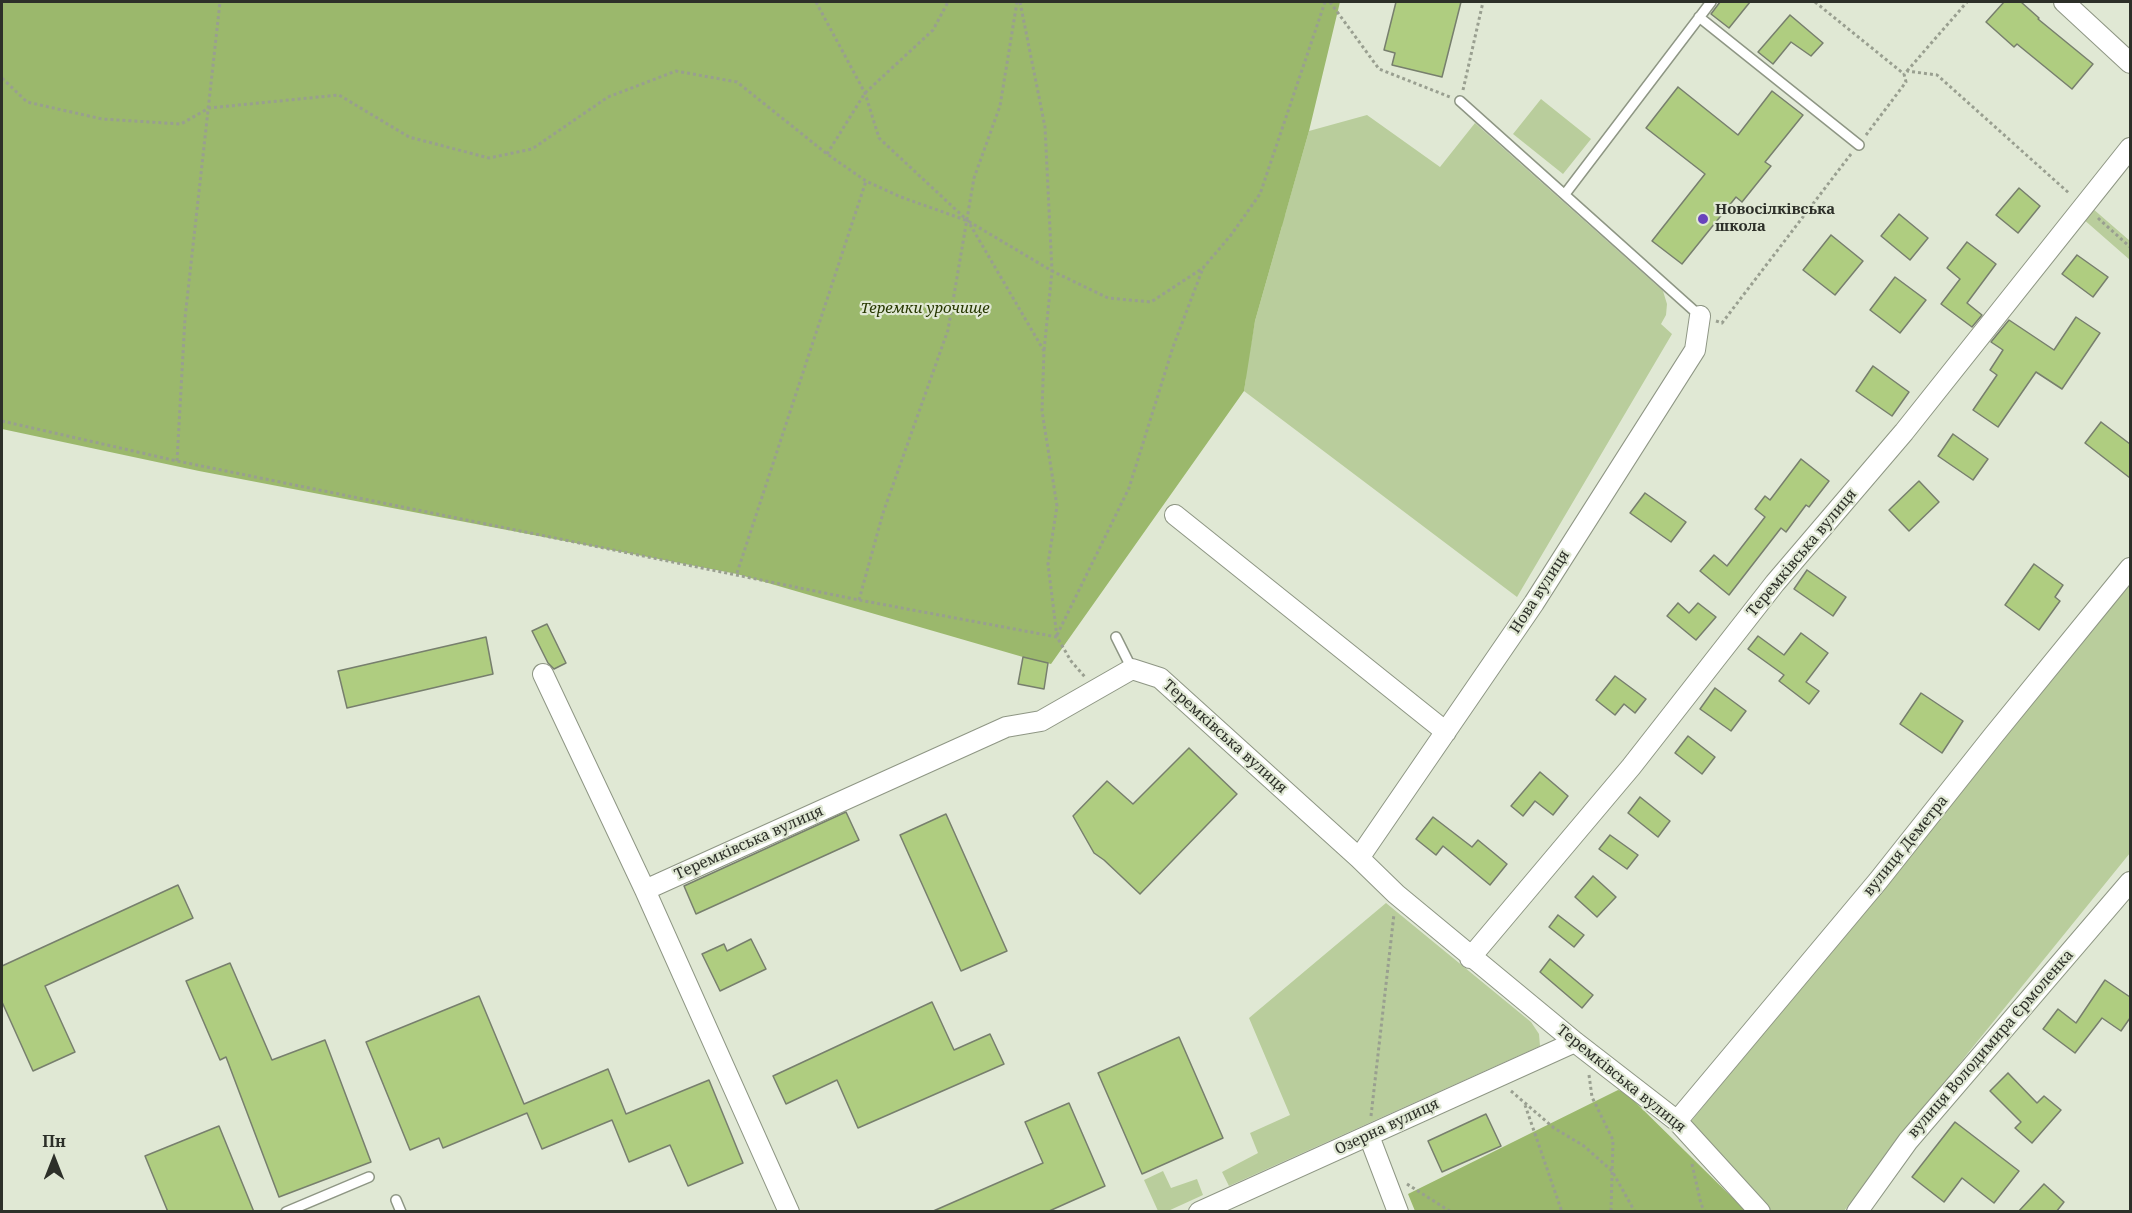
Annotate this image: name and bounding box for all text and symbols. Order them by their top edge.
place label: Новосілківська школа [1715,201,1835,236]
marker: Новосілківська школа [1696,212,1710,226]
park label: Теремки урочище [860,300,990,318]
street label: Теремківська вулиця [1743,486,1861,620]
street label: Нова вулиця [1506,547,1574,637]
street label: Теремківська вулиця [1159,676,1291,798]
street label: вулиця Деметра [1860,792,1952,900]
street label: Теремківська вулиця [672,802,826,884]
street label: вулиця Володимира Єрмоленка [1904,946,2078,1142]
street label: Теремківська вулиця [1553,1021,1689,1137]
street label: Озерна вулиця [1332,1095,1442,1159]
north arrow [24,1129,84,1189]
text: Пн [42,1130,66,1152]

